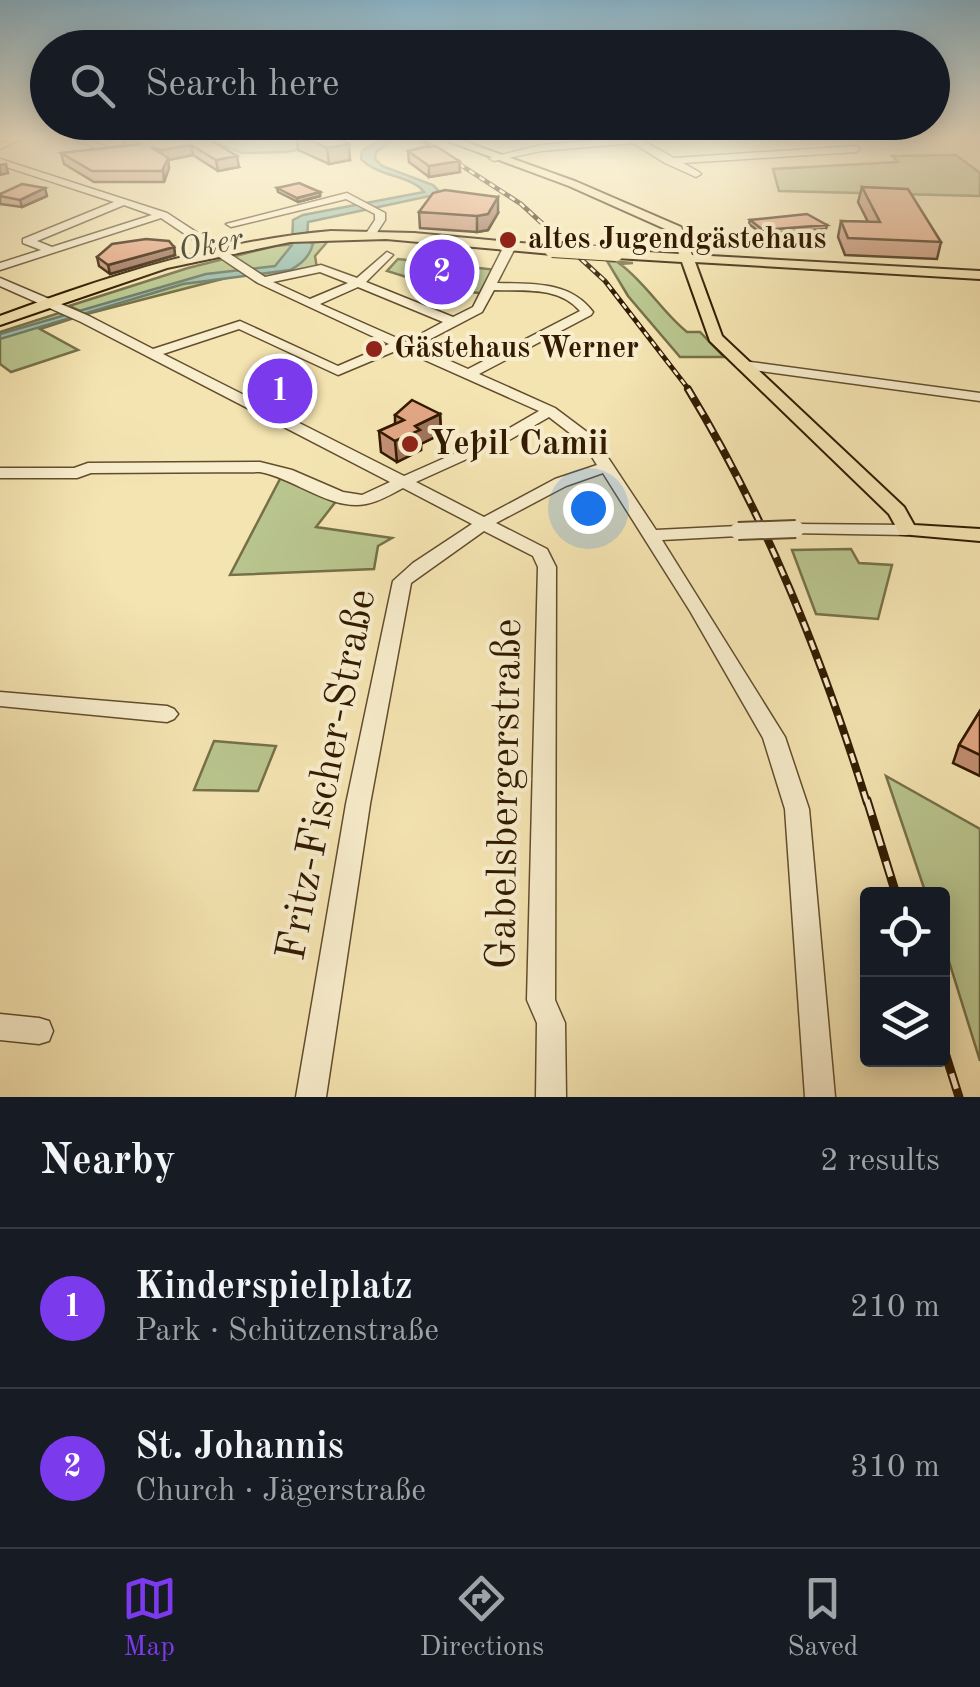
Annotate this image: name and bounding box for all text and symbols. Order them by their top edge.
search box [30,30,950,140]
icon: search [65,58,120,113]
text: Search here [145,66,340,104]
water label: Oker [176,224,247,268]
place label: altes Jugendgästehaus [528,225,826,255]
marker: altes Jugendgästehaus [497,229,519,251]
pin: 2 [410,234,474,310]
place label: Gästehaus Werner [394,334,639,364]
marker: Gästehaus Werner [363,338,385,360]
pin: 1 [248,354,312,428]
place label: Yeþil Camii [430,427,609,463]
marker: Yeþil Camii [399,433,421,455]
your location [563,483,614,534]
street label: Fritz-Fischer-Straße [271,586,385,964]
street label: Gabelsbergerstraße [482,618,530,970]
map controls [860,887,950,1067]
button: locate [860,887,950,977]
button: layers [860,977,950,1067]
text: Nearby [40,1141,176,1183]
text: 2 results [820,1146,940,1178]
text: Kinderspielplatz [135,1269,412,1307]
text: 1 [63,1292,82,1324]
text: 210 m [850,1292,940,1324]
text: Park · Schützenstraße [135,1316,439,1348]
text: St. Johannis [135,1429,344,1467]
text: 2 [63,1452,82,1484]
text: 310 m [850,1452,940,1484]
text: Church · Jägerstraße [135,1476,426,1508]
tab: Map [122,1571,177,1666]
tab: Directions [420,1571,544,1666]
tab: Saved [787,1571,858,1666]

